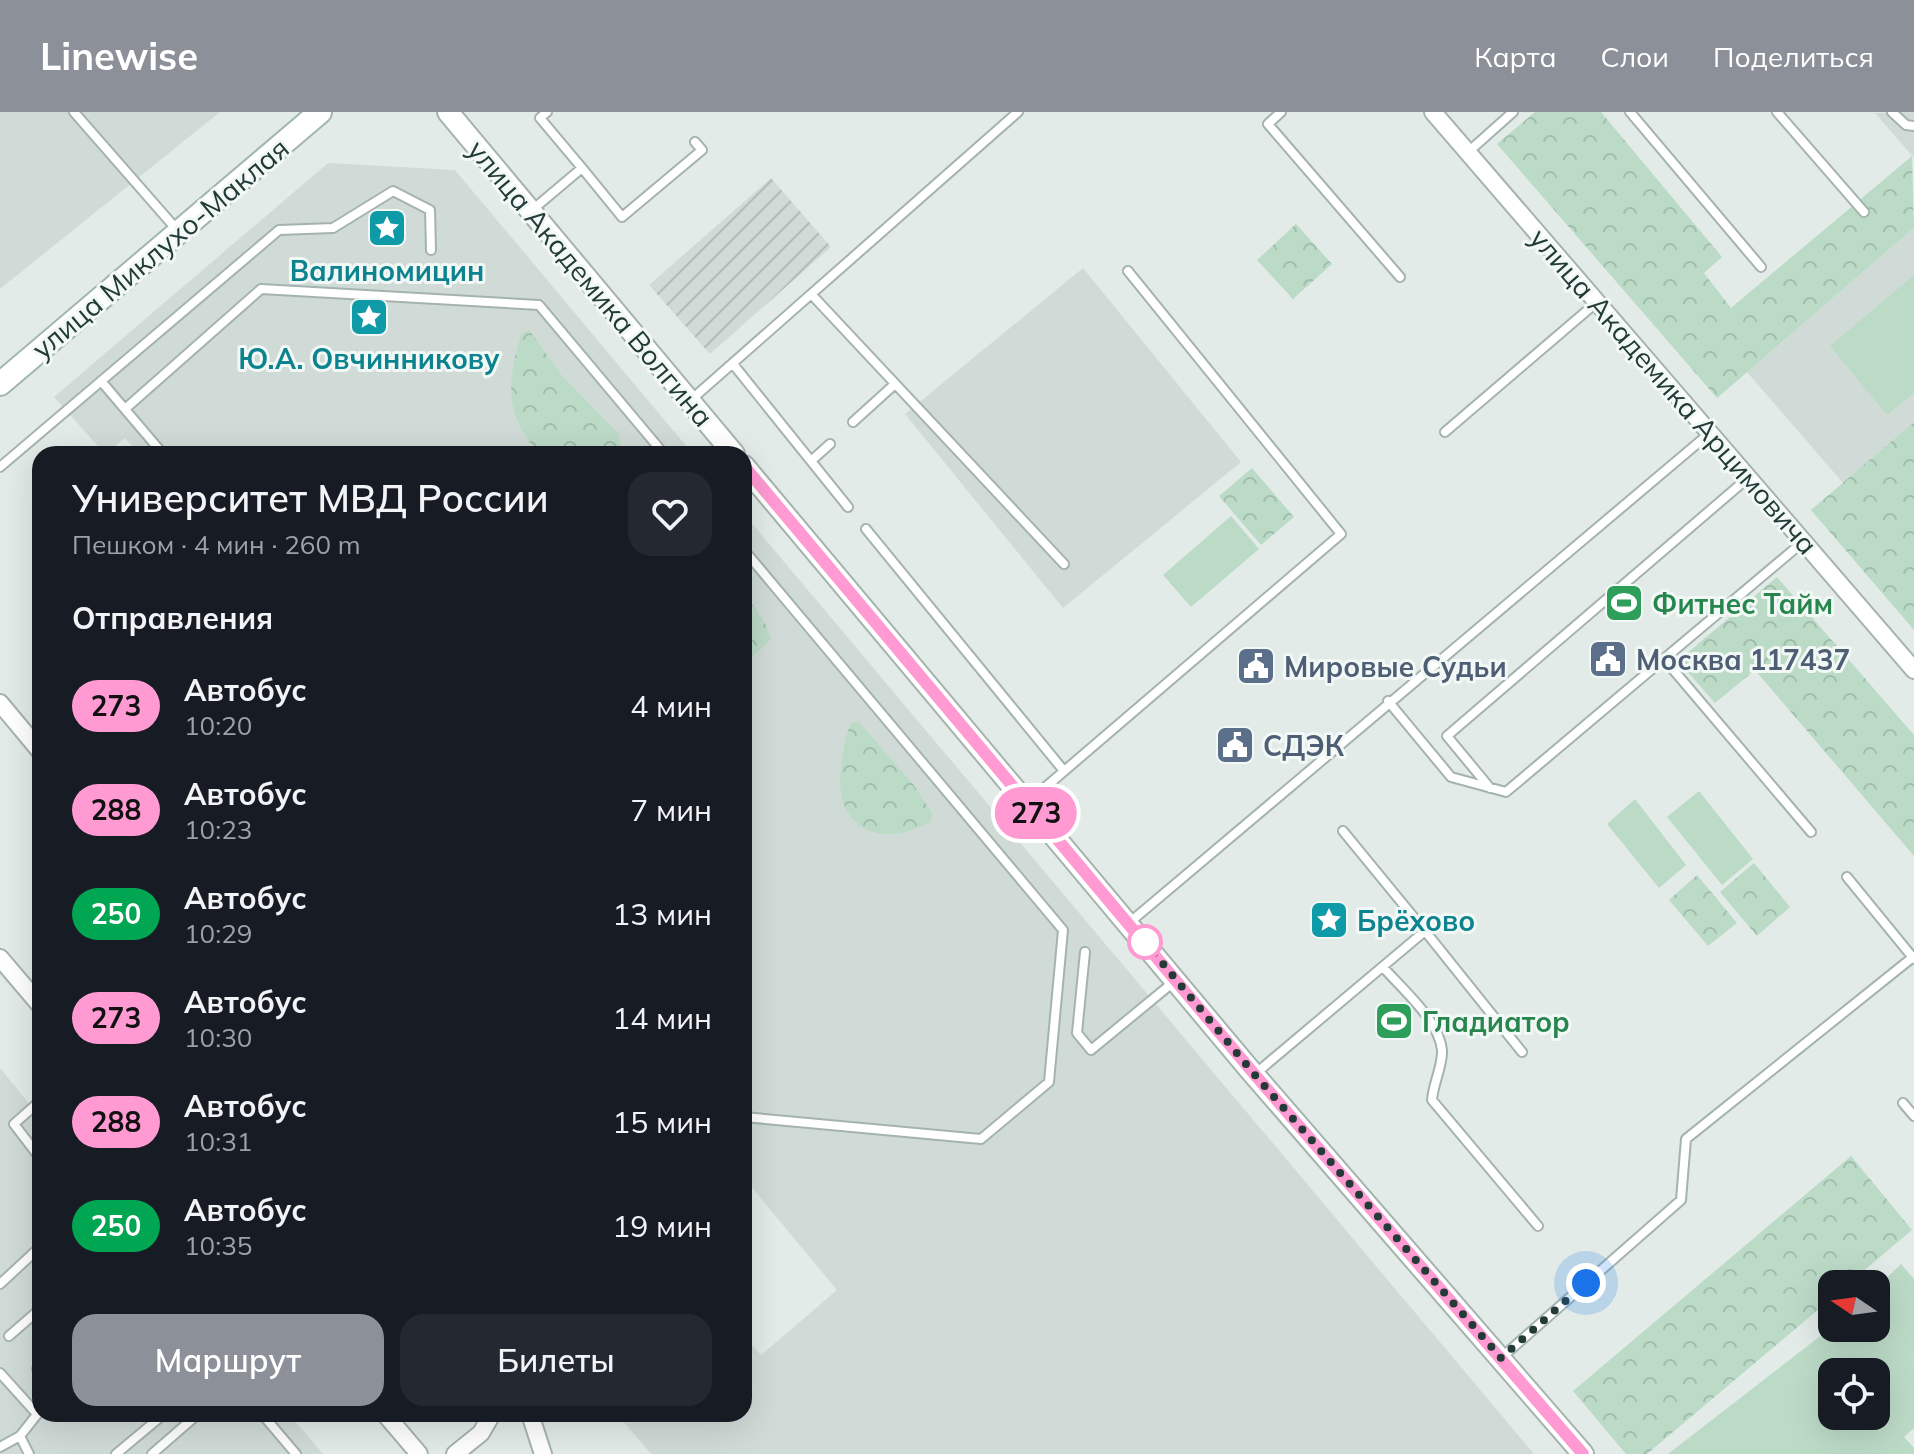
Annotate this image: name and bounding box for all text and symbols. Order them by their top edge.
text: Linewise [40,32,198,80]
text: Карта [1474,39,1557,74]
text: Слои [1601,39,1669,74]
text: Поделиться [1713,39,1874,74]
street label: улица Миклухо-Маклая [24,130,296,366]
street label: улица Академика Волгина [461,133,721,433]
place icon: Валиномицин [366,207,408,249]
street label: улица Академика Арцимовича [1523,221,1825,561]
place label: Валиномицин [290,253,484,288]
place icon: Ю.А. Овчинникову [348,296,390,338]
place label: Ю.А. Овчинникову [238,341,500,376]
button: heart [628,472,712,556]
text: Университет МВД России [72,474,549,522]
text: Пешком · 4 мин · 260 m [72,528,361,561]
sports icon: Фитнес Тайм [1603,582,1645,624]
place label: Фитнес Тайм [1652,586,1833,621]
text: Отправления [72,599,273,637]
public building icon: Москва 117437 [1587,638,1629,680]
place label: Москва 117437 [1636,642,1850,677]
public building icon: Мировые Судьи [1235,645,1277,687]
place label: Мировые Судьи [1284,649,1507,684]
text: Автобус [184,671,307,709]
text: 4 мин [630,687,712,725]
text: 273 [91,688,141,723]
text: 10:20 [184,709,252,742]
public building icon: СДЭК [1214,724,1256,766]
place label: СДЭК [1263,728,1345,763]
text: Автобус [184,775,307,813]
line badge: 273 [990,787,1082,839]
text: 7 мин [630,791,712,829]
text: 288 [91,792,141,827]
text: 273 [1011,795,1061,830]
text: 10:23 [184,813,252,846]
text: Автобус [184,879,307,917]
text: 13 мин [612,895,712,933]
text: 250 [91,896,141,931]
place icon: Брёхово [1308,899,1350,941]
place label: Брёхово [1357,903,1475,938]
text: 10:29 [184,917,252,950]
unlabelled marker [1128,925,1162,959]
text: Автобус [184,983,307,1021]
text: 14 мин [612,999,712,1037]
text: 273 [91,1000,141,1035]
sports icon: Гладиатор [1373,1000,1415,1042]
place label: Гладиатор [1422,1004,1570,1039]
text: 10:30 [184,1021,252,1054]
text: Автобус [184,1087,307,1125]
text: 15 мин [612,1103,712,1141]
text: 288 [91,1104,141,1139]
text: 10:31 [184,1125,252,1158]
text: Автобус [184,1191,307,1229]
text: 19 мин [612,1207,712,1245]
text: 250 [91,1208,141,1243]
text: 10:35 [184,1229,252,1262]
your location [1566,1263,1606,1303]
north arrow [1818,1270,1890,1342]
map controls [1818,1270,1890,1430]
button: Маршрут [72,1314,384,1406]
button: Билеты [400,1314,712,1406]
button: locate [1818,1358,1890,1430]

